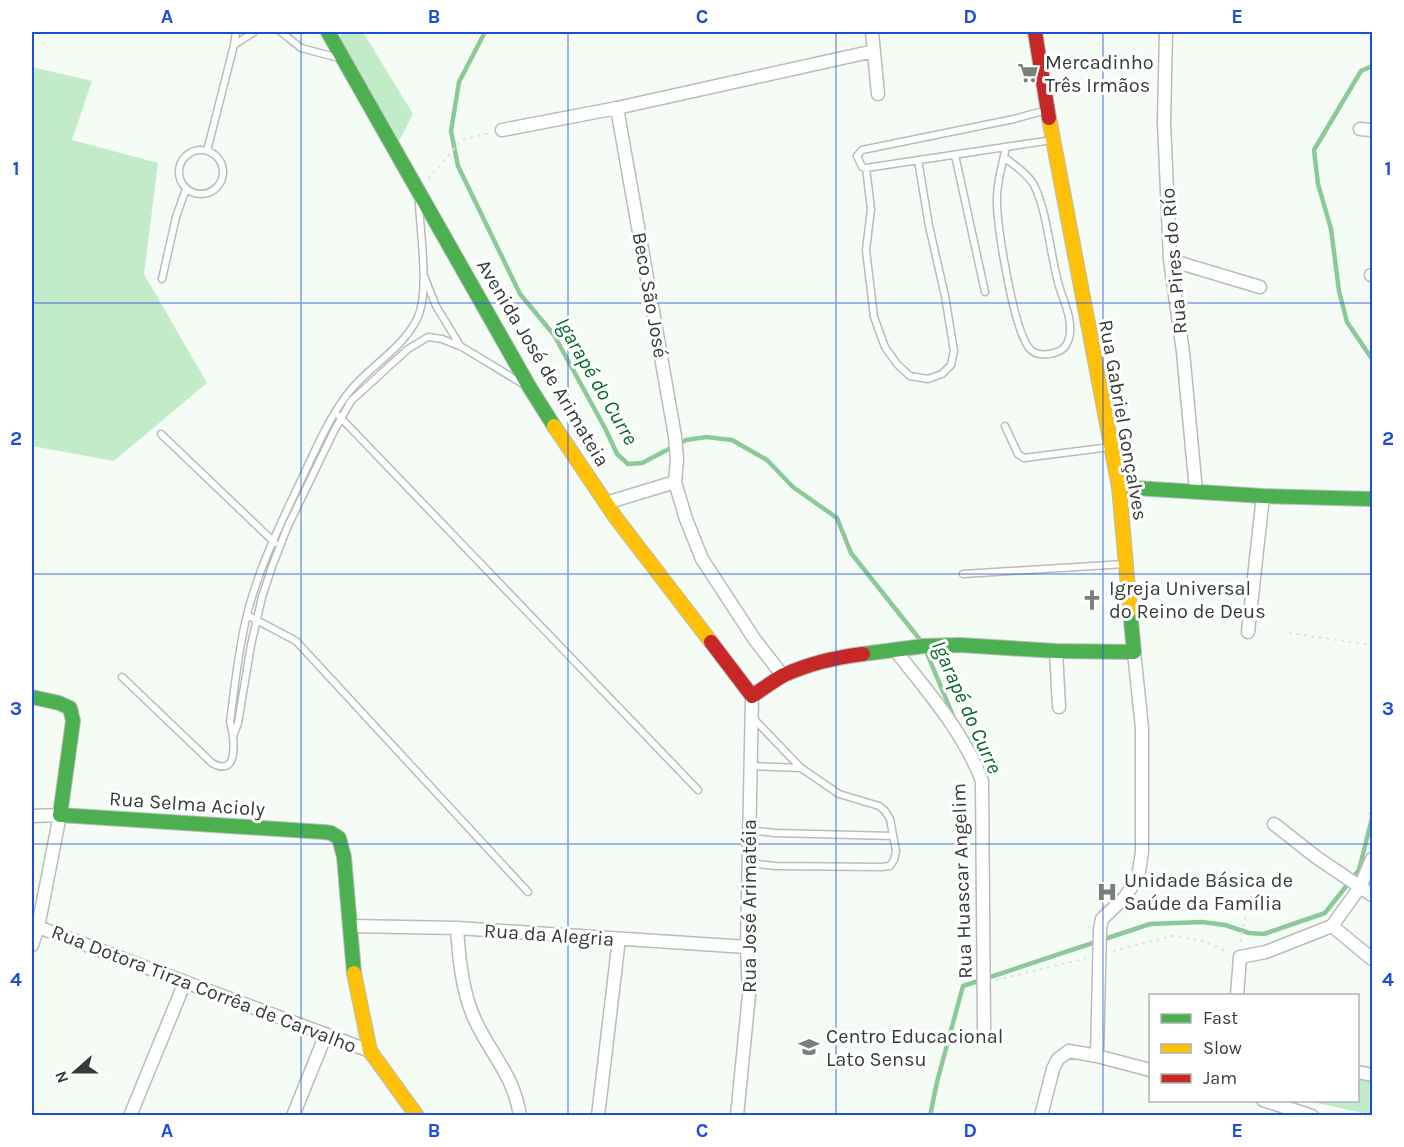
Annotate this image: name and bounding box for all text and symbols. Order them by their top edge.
text: A [161,5,174,28]
text: B [428,5,440,28]
text: C [696,5,708,28]
text: D [963,5,977,28]
text: E [1231,5,1243,28]
place label: Mercadinho Três Irmãos [1045,51,1154,97]
supermarket icon: Mercadinho Três Irmãos [1016,61,1040,85]
text: 1 [12,157,20,180]
text: 1 [1384,157,1392,180]
street label: Rua Pires do Río [1156,187,1192,335]
street label: Beco São José [628,230,672,360]
street label: Avenida José de Arimateia [472,255,614,471]
water label: Igarapé do Curre [551,313,643,449]
street label: Rua Gabriel Gonçalves [1094,318,1152,522]
text: 2 [10,427,22,450]
text: 2 [1382,427,1394,450]
place label: Igreja Universal do Reino de Deus [1109,577,1266,623]
church icon: Igreja Universal do Reino de Deus [1080,588,1104,612]
water label: Igarapé do Curre [927,637,1007,777]
text: 3 [10,697,22,720]
text: 3 [1382,697,1394,720]
street label: Rua Huascar Angelim [947,783,977,979]
street label: Rua Selma Acioly [108,787,266,821]
street label: Rua José Arimatéia [738,819,761,993]
place label: Unidade Básica de Saúde da Família [1124,869,1293,915]
hospital icon: Unidade Básica de Saúde da Família [1095,880,1119,904]
street label: Rua da Alegria [483,919,615,951]
street label: Rua Dotora Tirza Corrêa de Carvalho [48,920,360,1058]
text: 4 [10,968,22,991]
text: 4 [1382,968,1394,991]
legend [1149,994,1359,1102]
text: Fast [1203,1007,1238,1029]
place label: Centro Educacional Lato Sensu [826,1025,1003,1071]
school or university icon: Centro Educacional Lato Sensu [797,1035,821,1059]
text: Slow [1203,1037,1242,1059]
north arrow [45,1042,105,1102]
text: Jam [1203,1067,1237,1089]
text: N [51,1068,72,1086]
text: A [161,1119,174,1142]
text: B [428,1119,440,1142]
text: C [696,1119,708,1142]
text: D [963,1119,977,1142]
text: E [1231,1119,1243,1142]

